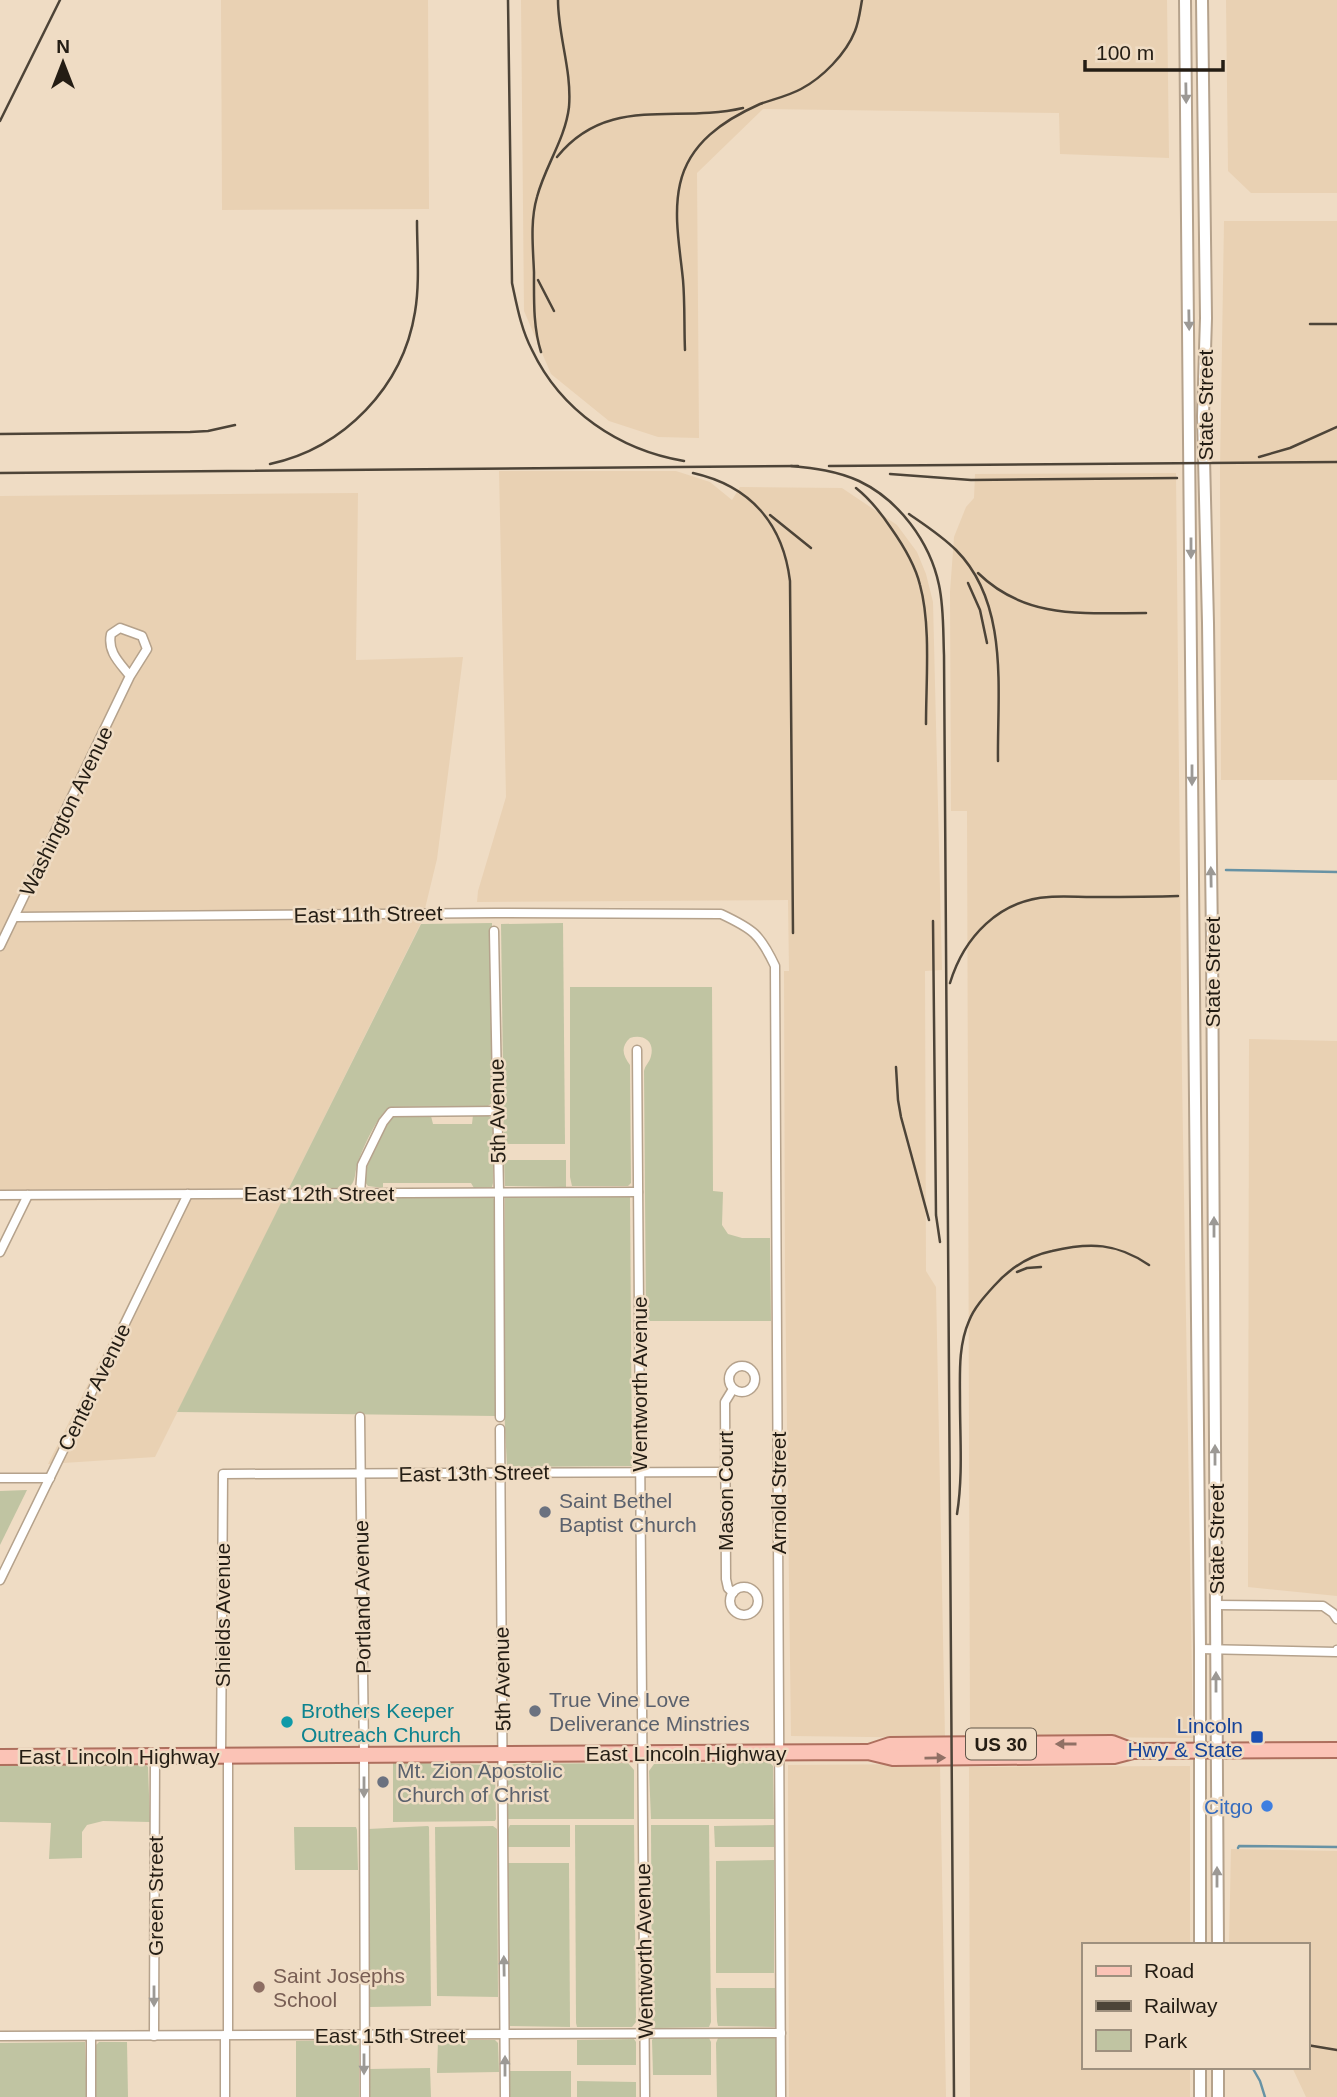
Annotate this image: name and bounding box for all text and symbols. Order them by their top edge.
north arrow [28,28,98,98]
scale bar [1085,28,1223,72]
text: N [56,36,70,57]
text: 100 m [1096,41,1154,64]
one-way arrow [1180,82,1192,104]
one-way arrow [1183,309,1194,331]
street label: State Street [1194,349,1217,460]
one-way arrow [1185,537,1197,559]
street label: Washington Avenue [15,723,117,899]
one-way arrow [1187,764,1198,786]
one-way arrow [1205,866,1217,888]
street label: East 11th Street [293,901,443,927]
street label: State Street [1201,916,1224,1027]
street label: 5th Avenue [485,1058,509,1164]
street label: East 12th Street [244,1182,394,1205]
one-way arrow [1208,1216,1220,1238]
street label: Wentworth Avenue [628,1296,651,1472]
street label: Center Avenue [53,1320,135,1454]
street label: Mason Court [714,1431,737,1551]
street label: Arnold Street [767,1432,790,1554]
one-way arrow [1209,1443,1221,1465]
street label: East 13th Street [399,1460,550,1486]
street label: State Street [1205,1483,1228,1594]
place label: Saint Bethel Baptist Church [559,1489,697,1536]
marker: Saint Bethel Baptist Church [537,1504,553,1520]
street label: Portland Avenue [349,1520,375,1674]
street label: Shields Avenue [211,1543,234,1687]
street label: 5th Avenue [490,1626,514,1732]
one-way arrow [1211,1671,1222,1693]
place label: True Vine Love Deliverance Minstries [549,1688,750,1735]
place label: Brothers Keeper Outreach Church [301,1699,461,1746]
marker: True Vine Love Deliverance Minstries [527,1703,543,1719]
marker: Brothers Keeper Outreach Church [279,1714,295,1730]
place label: Lincoln Hwy & State [1127,1714,1243,1761]
road number: US 30 [966,1728,1036,1760]
marker: Lincoln Hwy & State [1249,1729,1265,1745]
one-way arrow [1055,1738,1077,1750]
street label: East Lincoln Highway [586,1742,787,1765]
street label: East Lincoln Highway [19,1745,220,1768]
one-way arrow [925,1752,947,1764]
place label: Mt. Zion Apostolic Church of Christ [397,1759,563,1806]
marker: Mt. Zion Apostolic Church of Christ [375,1774,391,1790]
one-way arrow [358,1777,369,1799]
place label: Citgo [1204,1795,1253,1818]
marker: Citgo [1259,1798,1275,1814]
street label: Green Street [144,1836,167,1956]
street label: Wentworth Avenue [631,1863,657,2039]
one-way arrow [1211,1865,1223,1887]
legend [1082,1943,1309,2069]
one-way arrow [499,1955,510,1977]
text: Road [1144,1959,1194,1982]
place label: Saint Josephs School [273,1964,405,2011]
marker: Saint Josephs School [251,1979,267,1995]
one-way arrow [148,1985,160,2007]
text: Railway [1144,1994,1218,2017]
street label: East 15th Street [315,2024,465,2047]
text: Park [1144,2029,1188,2052]
one-way arrow [358,2053,370,2075]
one-way arrow [499,2054,511,2076]

